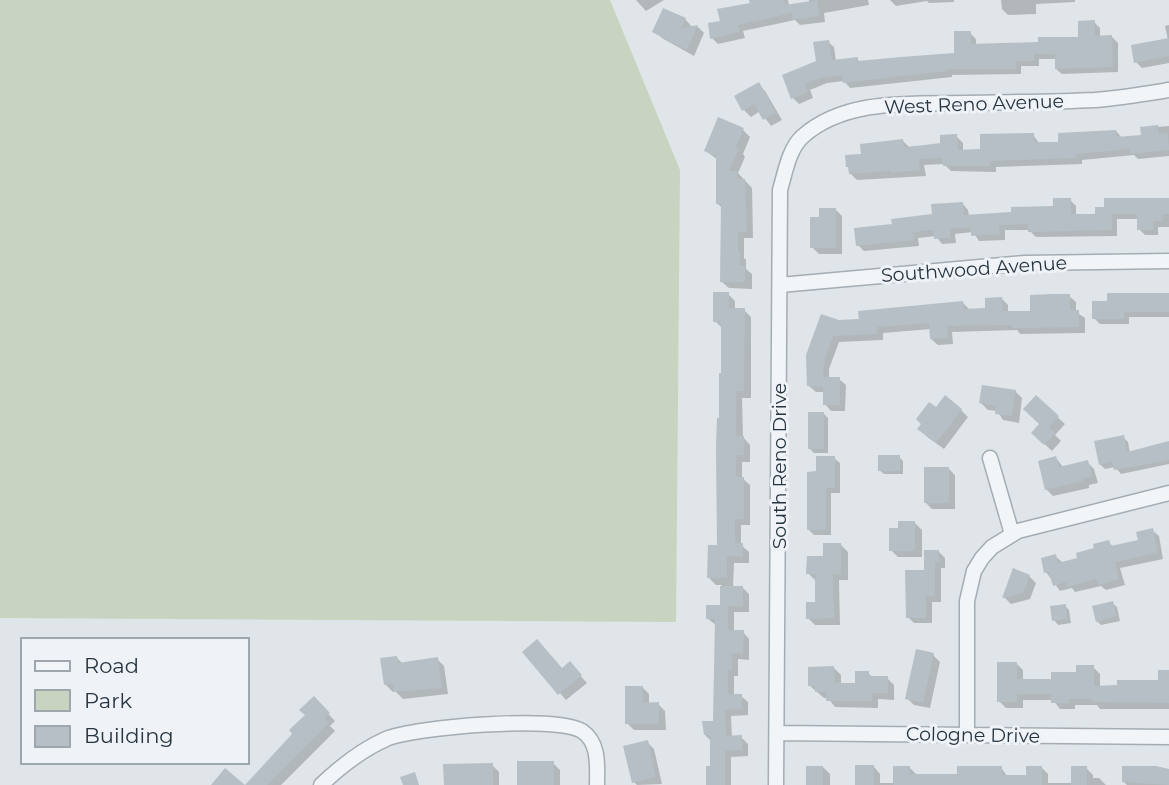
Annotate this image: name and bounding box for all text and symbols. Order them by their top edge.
street label: West Reno Avenue [884,89,1064,119]
street label: Southwood Avenue [880,251,1068,287]
street label: South Reno Drive [768,383,791,549]
legend [21,638,248,764]
text: Road [84,653,139,678]
text: Park [84,688,132,713]
street label: Cologne Drive [906,722,1040,748]
text: Building [84,723,174,748]

